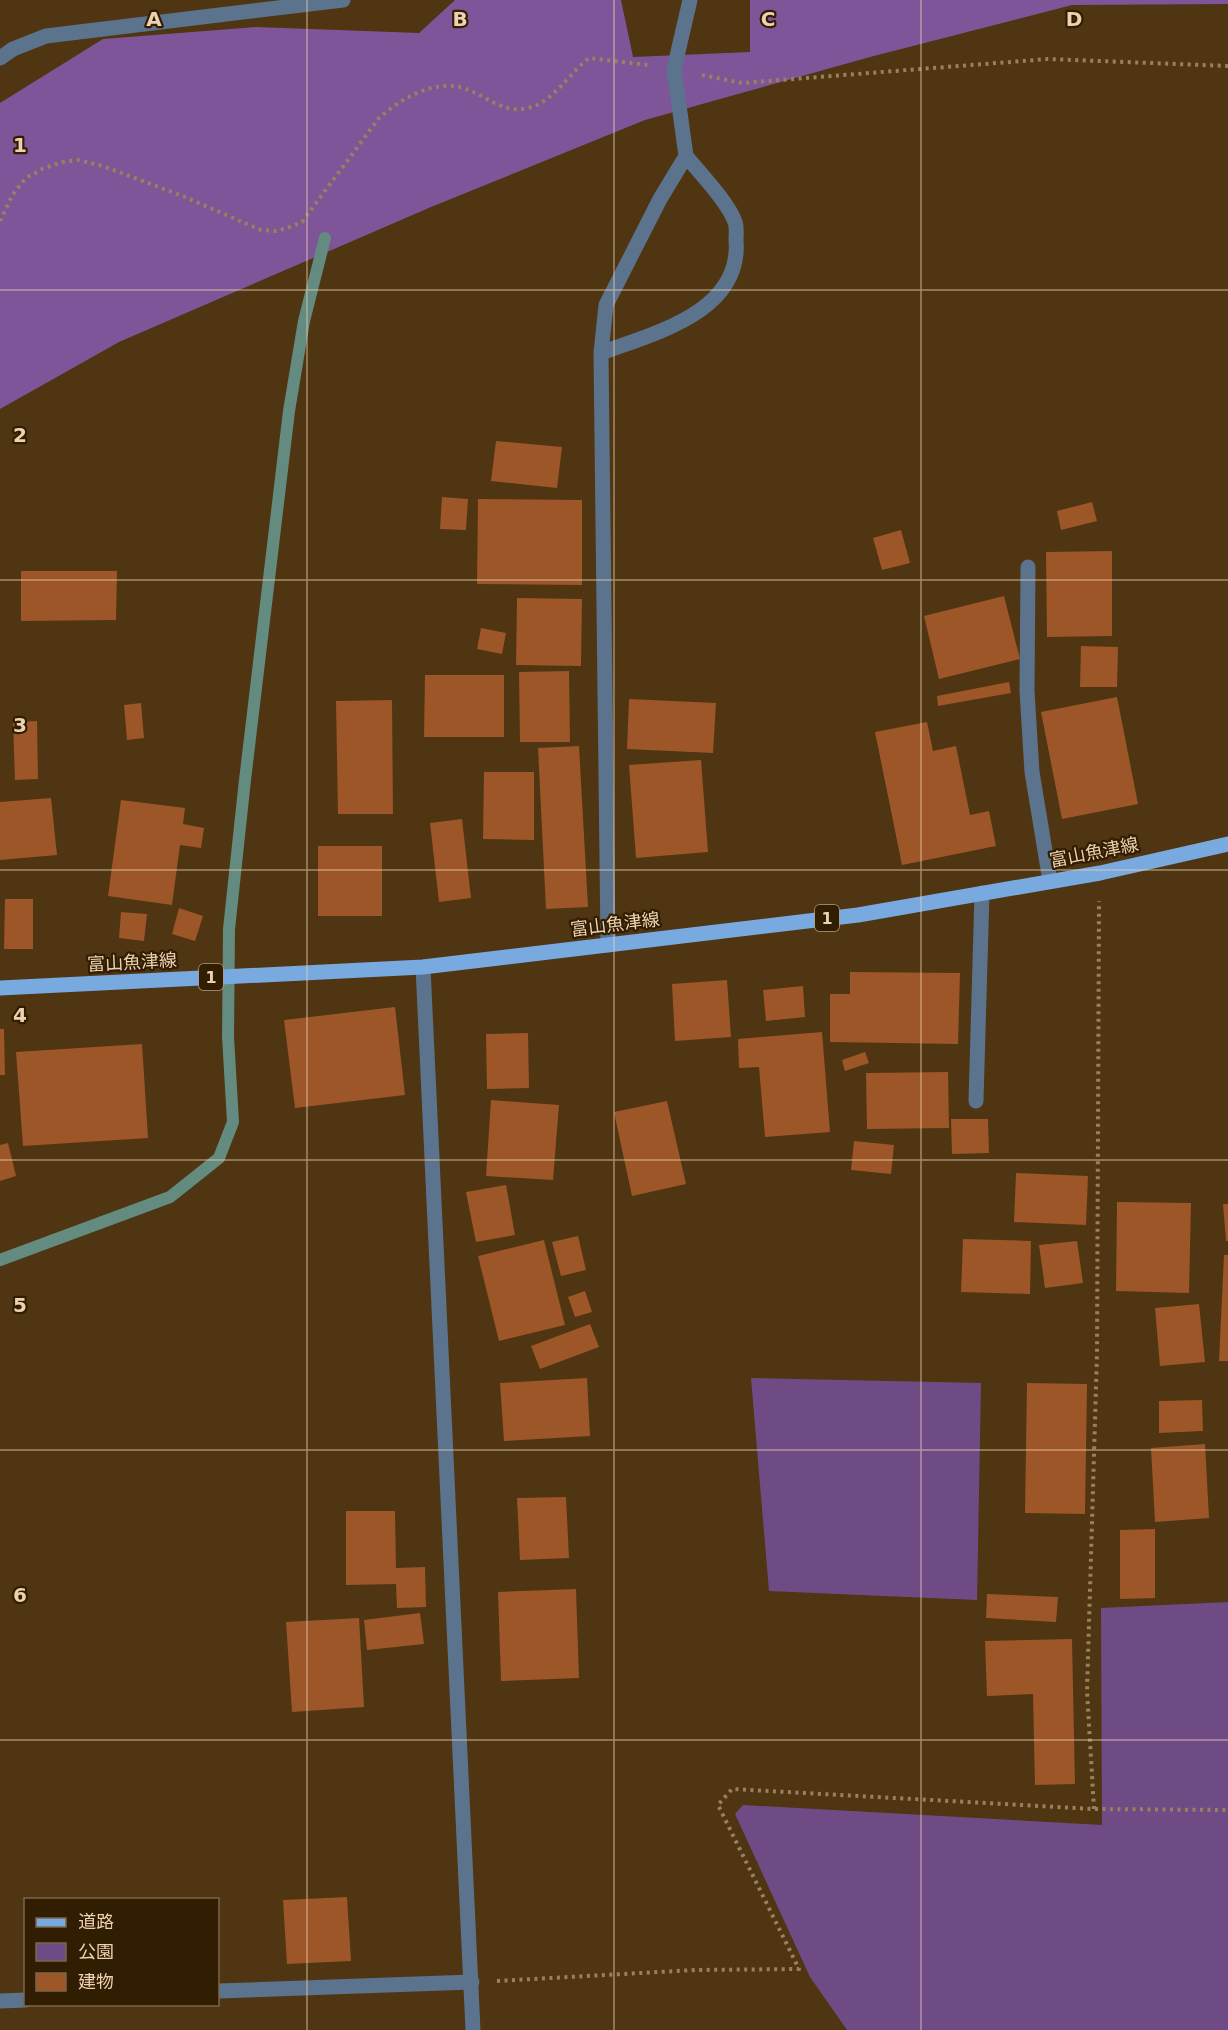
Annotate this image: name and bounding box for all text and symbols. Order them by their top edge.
text: A [146,7,162,31]
text: B [452,7,468,31]
text: C [761,7,775,31]
text: D [1066,7,1082,31]
text: 1 [13,133,27,157]
text: 2 [13,423,27,447]
text: 3 [13,713,27,737]
street label: 富山魚津線 [1048,833,1140,871]
road number: 1 [815,905,839,931]
street label: 富山魚津線 [569,908,661,940]
street label: 富山魚津線 [87,949,177,975]
road number: 1 [199,964,223,990]
text: 4 [13,1003,27,1027]
text: 5 [13,1293,27,1317]
text: 6 [13,1583,27,1607]
legend [24,1898,219,2006]
text: 道路 [78,1911,114,1932]
text: 公園 [78,1941,114,1962]
text: 建物 [78,1971,114,1992]

